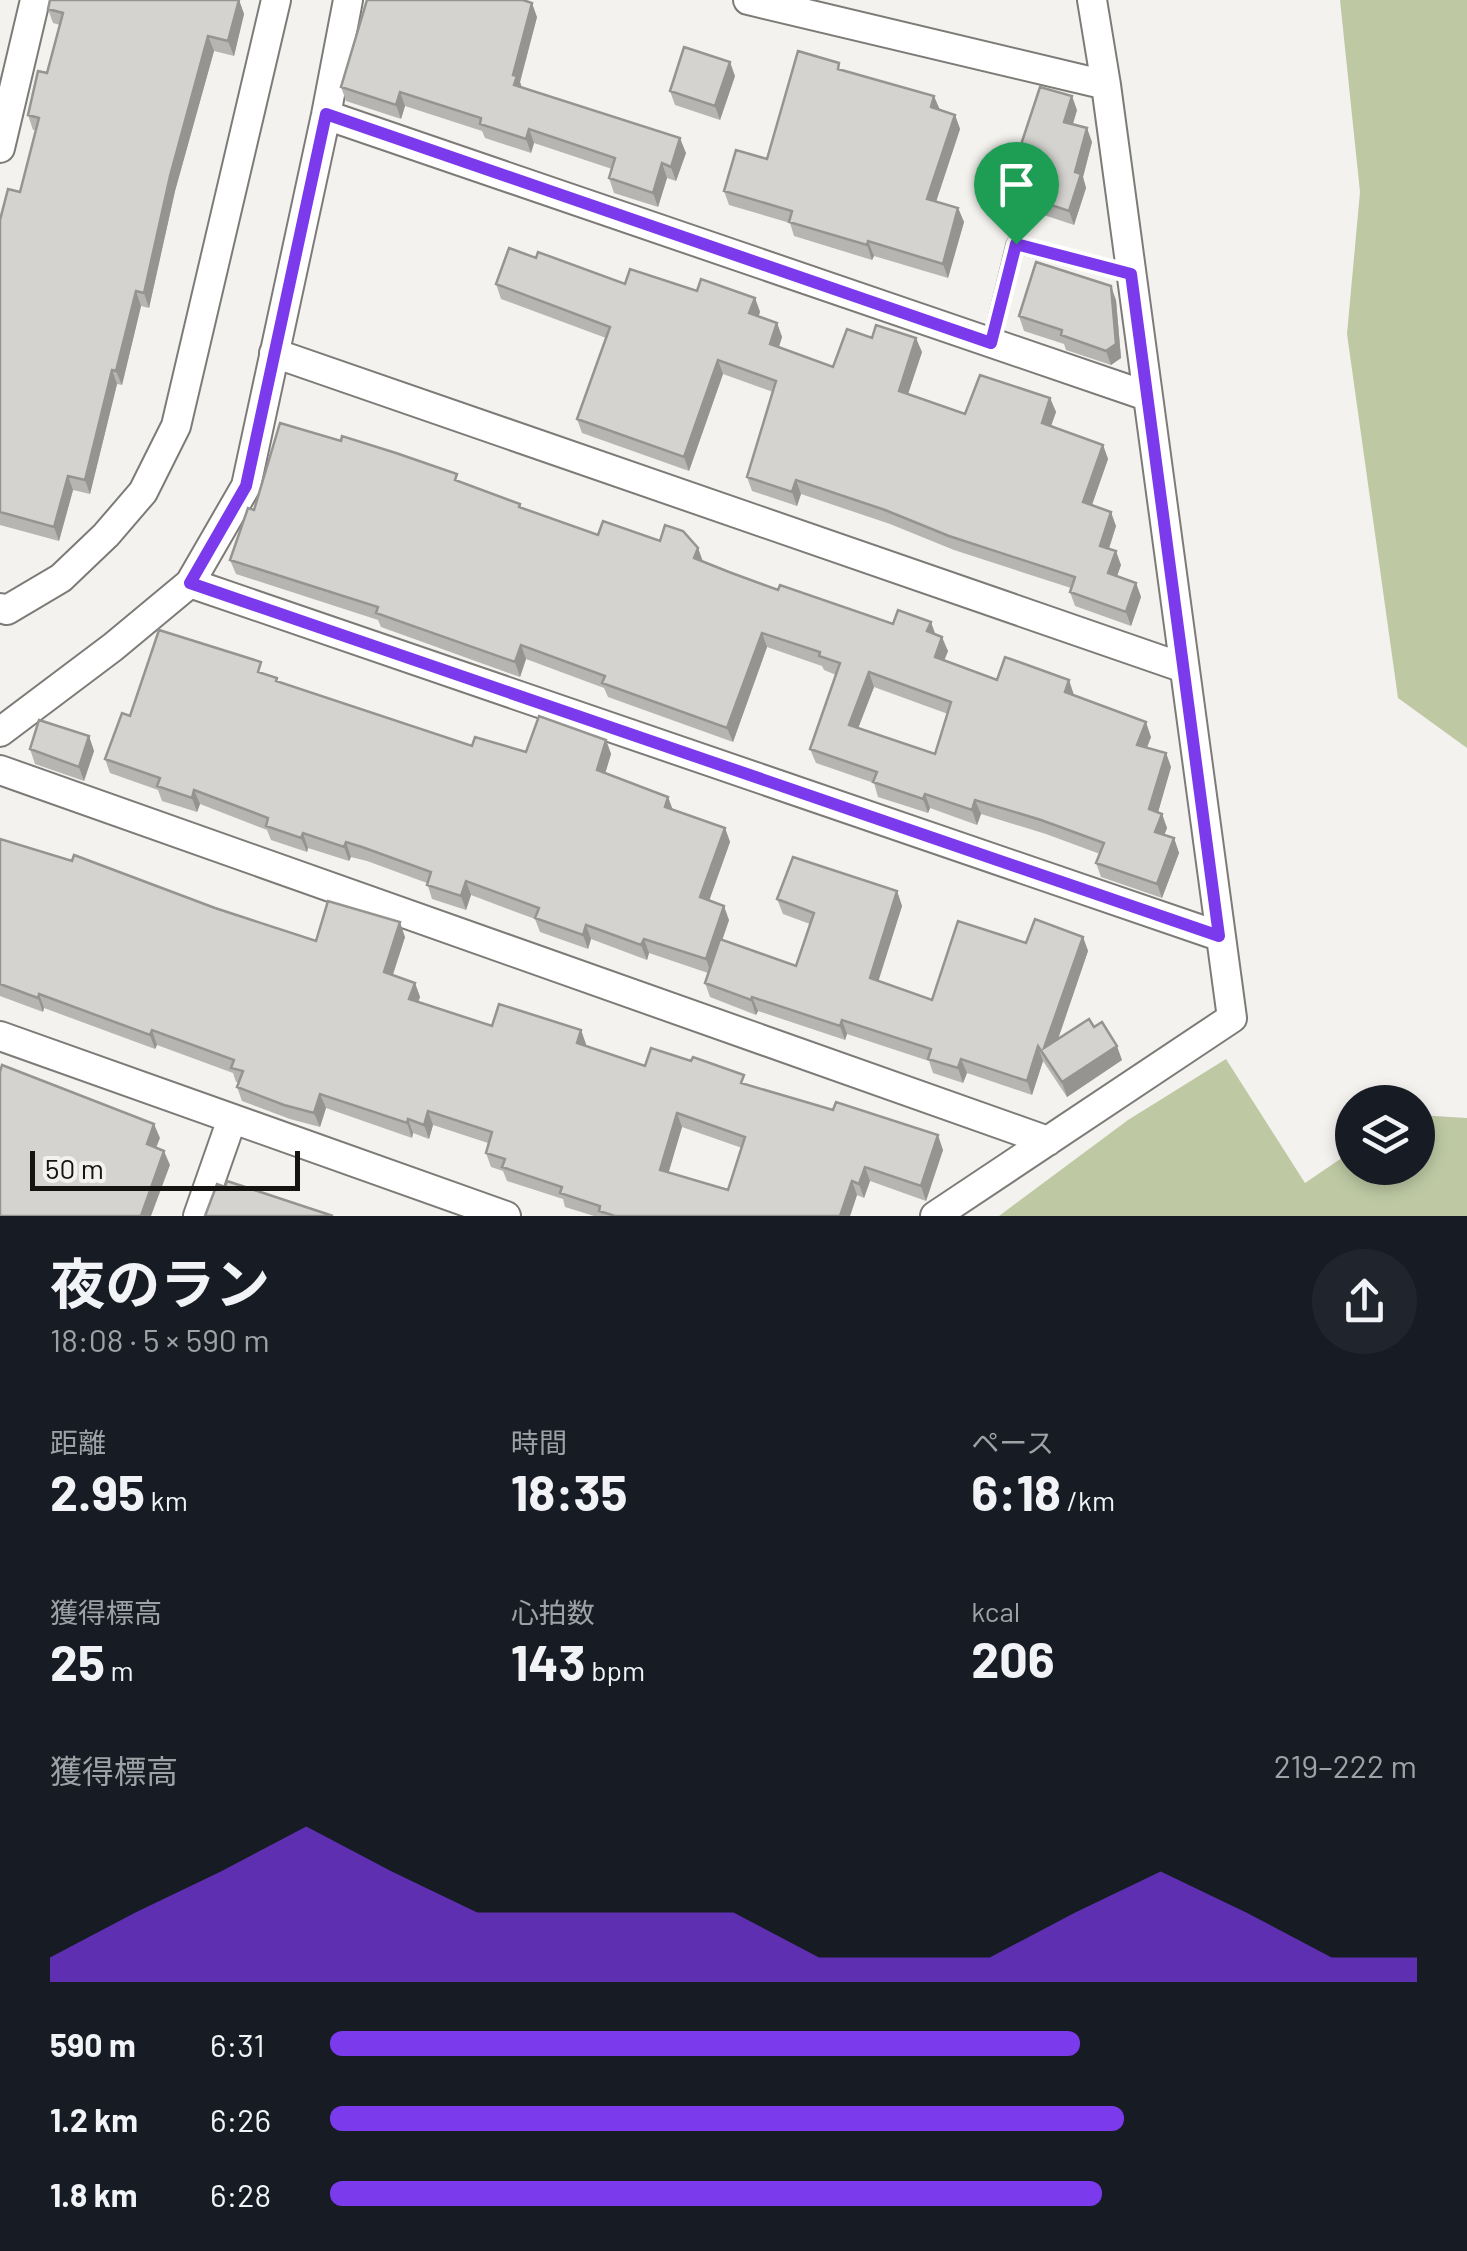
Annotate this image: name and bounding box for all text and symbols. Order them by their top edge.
pin [974,142,1059,245]
icon: arrive [989,157,1044,212]
map controls [1335,1085,1435,1185]
button: layers [1335,1085,1435,1185]
scale bar [30,1146,300,1190]
text: 50 m [45,1151,104,1185]
text: 夜のラン [50,1249,270,1315]
button: share [1312,1249,1417,1354]
text: 18:08 · 5 × 590 m [50,1320,270,1358]
text: 距離 [50,1425,106,1459]
text: 時間 [511,1425,567,1459]
text: ペース [971,1425,1054,1459]
text: 2.95 [50,1461,145,1521]
text: 18:35 [511,1461,628,1521]
text: 6:18 [971,1461,1061,1521]
text: km [145,1483,188,1517]
text: /km [1061,1483,1115,1517]
text: kcal [971,1594,1020,1628]
text: 獲得標高 [50,1595,162,1629]
text: 心拍数 [511,1595,595,1629]
text: 206 [971,1628,1055,1688]
text: 25 [50,1631,105,1691]
text: 143 [511,1631,586,1691]
text: m [105,1653,134,1687]
text: bpm [586,1653,645,1687]
text: 219–222 m [1274,1746,1417,1784]
text: 獲得標高 [50,1751,178,1789]
text: 590 m [50,2025,136,2063]
text: 6:31 [210,2025,265,2063]
text: 1.2 km [50,2100,138,2138]
text: 6:26 [210,2100,271,2138]
text: 1.8 km [50,2175,137,2213]
text: 6:28 [210,2175,271,2213]

